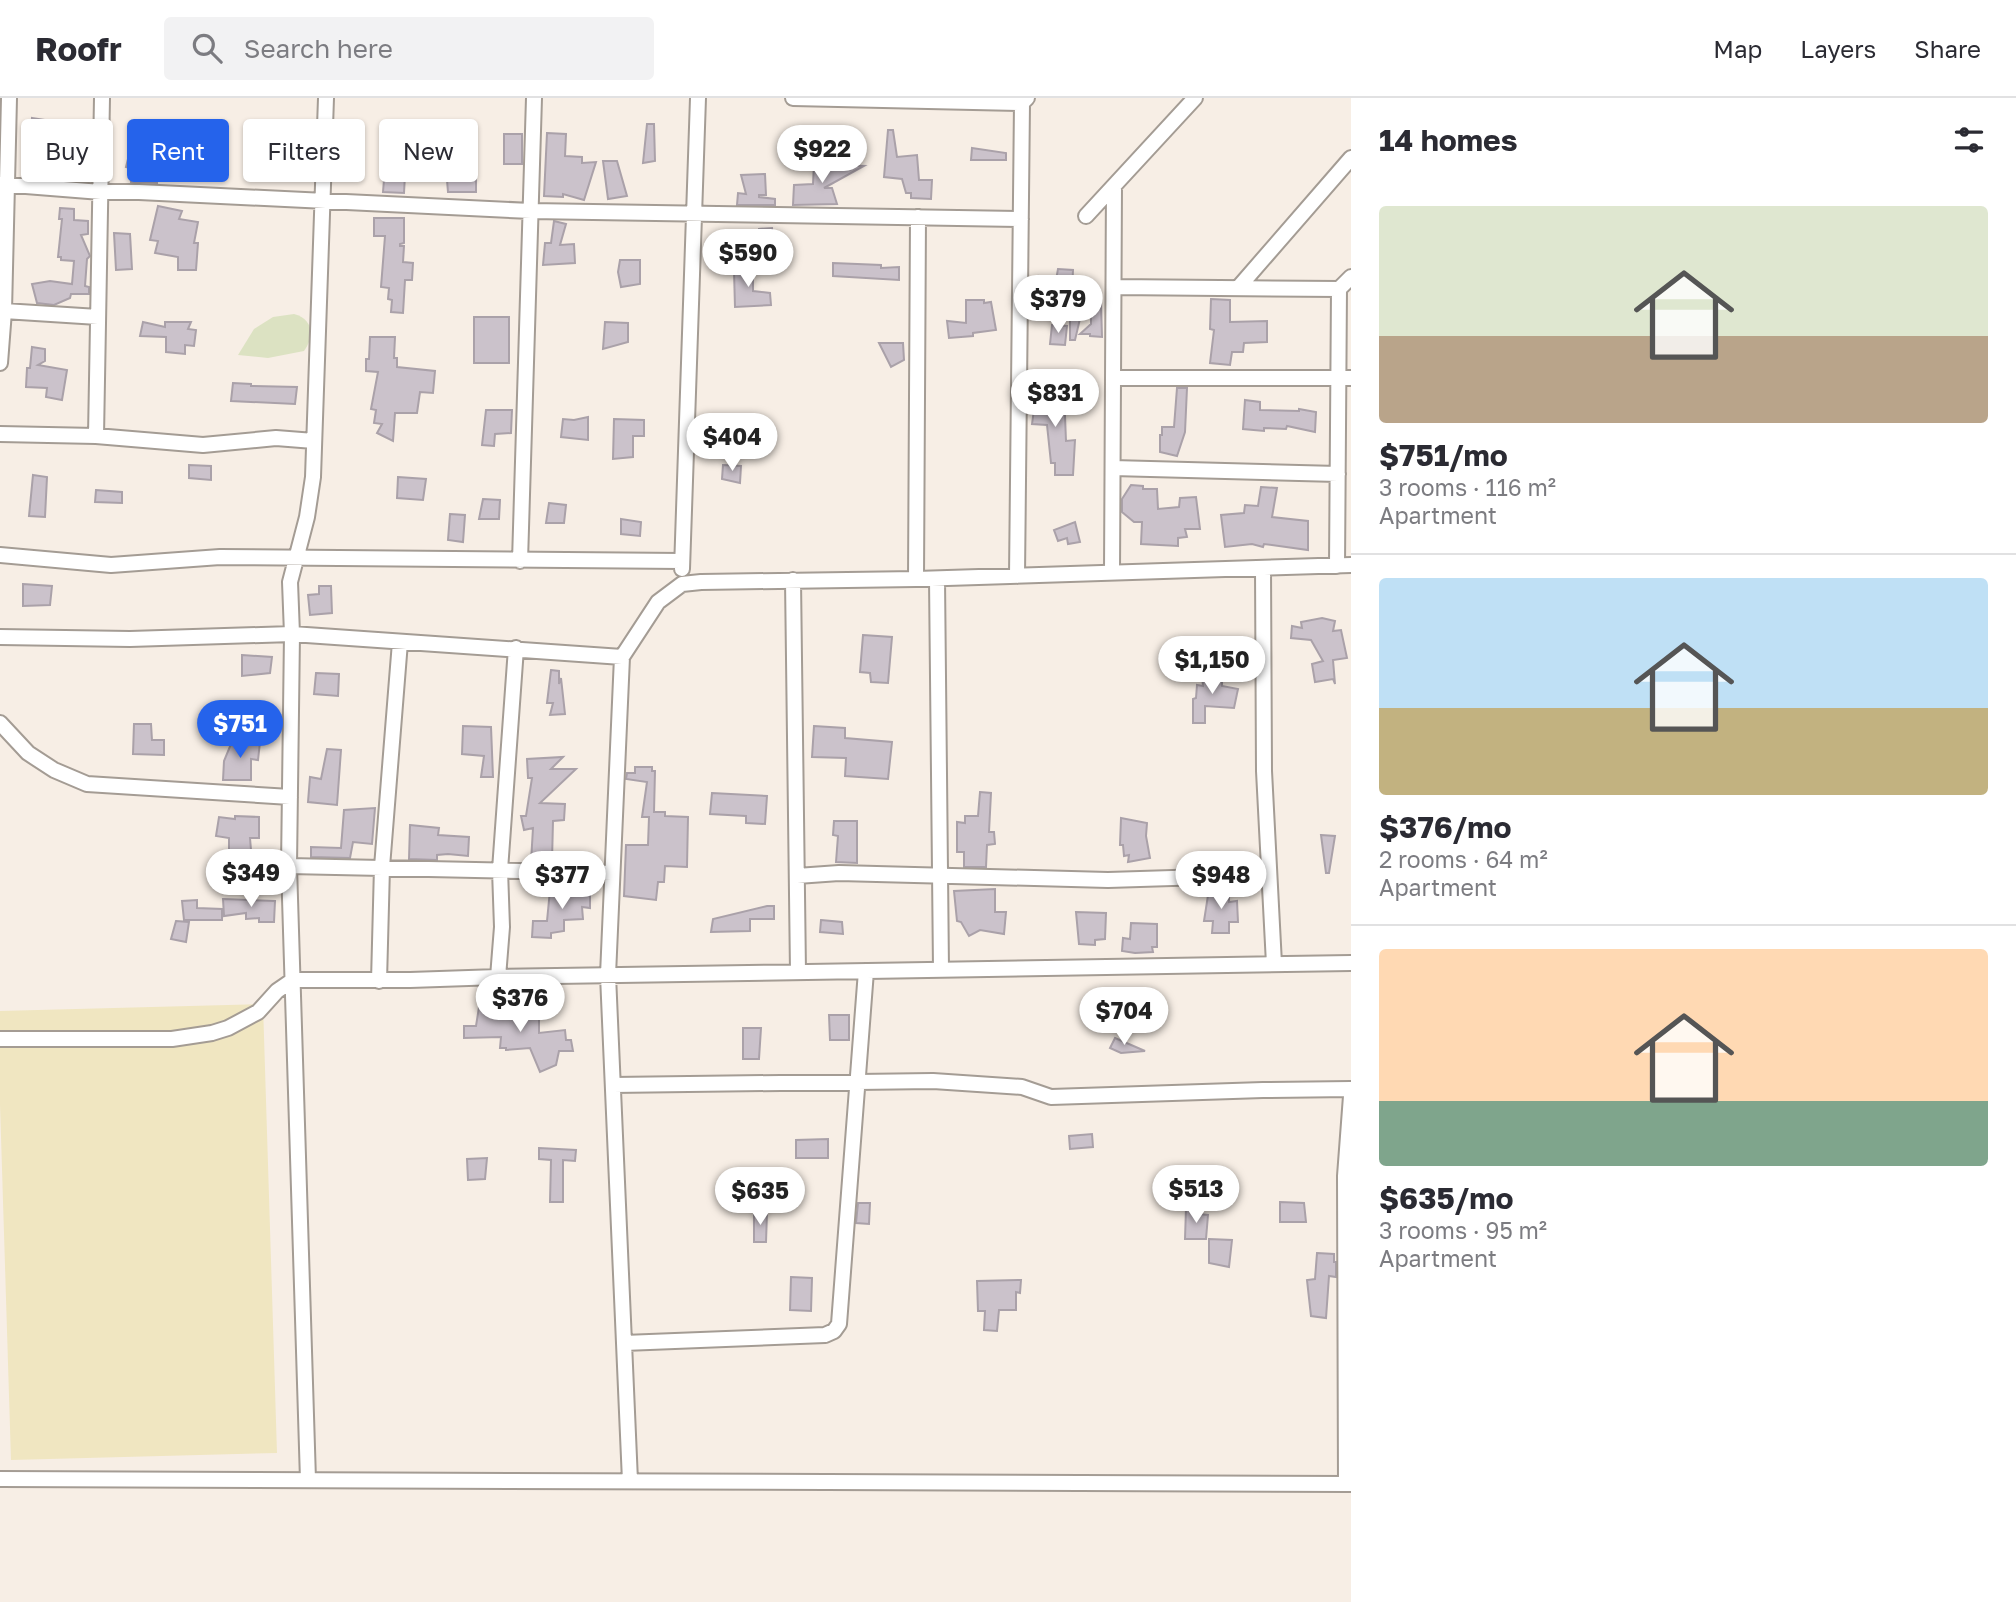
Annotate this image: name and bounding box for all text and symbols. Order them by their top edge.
search box [164,17,654,80]
text: Roofr [35,29,122,68]
icon: search [188,29,226,67]
text: Search here [244,33,393,64]
text: Map [1713,34,1762,63]
text: Layers [1800,34,1876,63]
text: Share [1914,34,1981,63]
chip: Buy [21,119,113,182]
chip: Rent [127,119,229,182]
chip: Filters [243,119,365,182]
chip: New [379,119,478,182]
icon: filters [1950,121,1988,159]
text: 14 homes [1379,122,1518,158]
pin: $922 [781,126,863,185]
text: $922 [793,134,851,162]
pin: $590 [707,230,789,289]
text: $590 [719,238,778,266]
icon: home [1621,252,1747,378]
pin: $379 [1017,275,1099,335]
text: $379 [1030,284,1086,312]
pin: $831 [1014,370,1096,429]
text: $831 [1027,378,1083,406]
pin: $404 [691,414,773,473]
text: $404 [702,422,762,450]
text: $751/mo [1379,437,1508,473]
text: 3 rooms · 116 m² [1379,473,1556,501]
text: Apartment [1379,501,1497,529]
icon: home [1621,624,1747,750]
pin: $1,150 [1155,636,1269,696]
text: $1,150 [1174,645,1250,673]
pin: $751 [199,700,281,760]
text: $751 [213,709,267,737]
text: $376/mo [1379,809,1511,845]
text: 2 rooms · 64 m² [1379,845,1548,873]
pin: $349 [210,850,292,909]
pin: $377 [521,852,603,911]
pin: $948 [1180,852,1262,911]
text: $349 [222,858,280,886]
text: $377 [535,860,589,888]
text: $948 [1191,860,1251,888]
text: Apartment [1379,873,1497,901]
pin: $376 [479,974,561,1034]
text: $376 [492,983,548,1011]
pin: $704 [1083,988,1165,1047]
icon: home [1621,995,1747,1121]
text: $704 [1095,996,1153,1024]
pin: $513 [1155,1166,1237,1225]
pin: $635 [719,1168,801,1227]
text: $513 [1168,1174,1224,1202]
text: $635 [731,1176,789,1204]
text: $635/mo [1379,1180,1513,1216]
text: 3 rooms · 95 m² [1379,1216,1547,1244]
text: Apartment [1379,1244,1497,1272]

